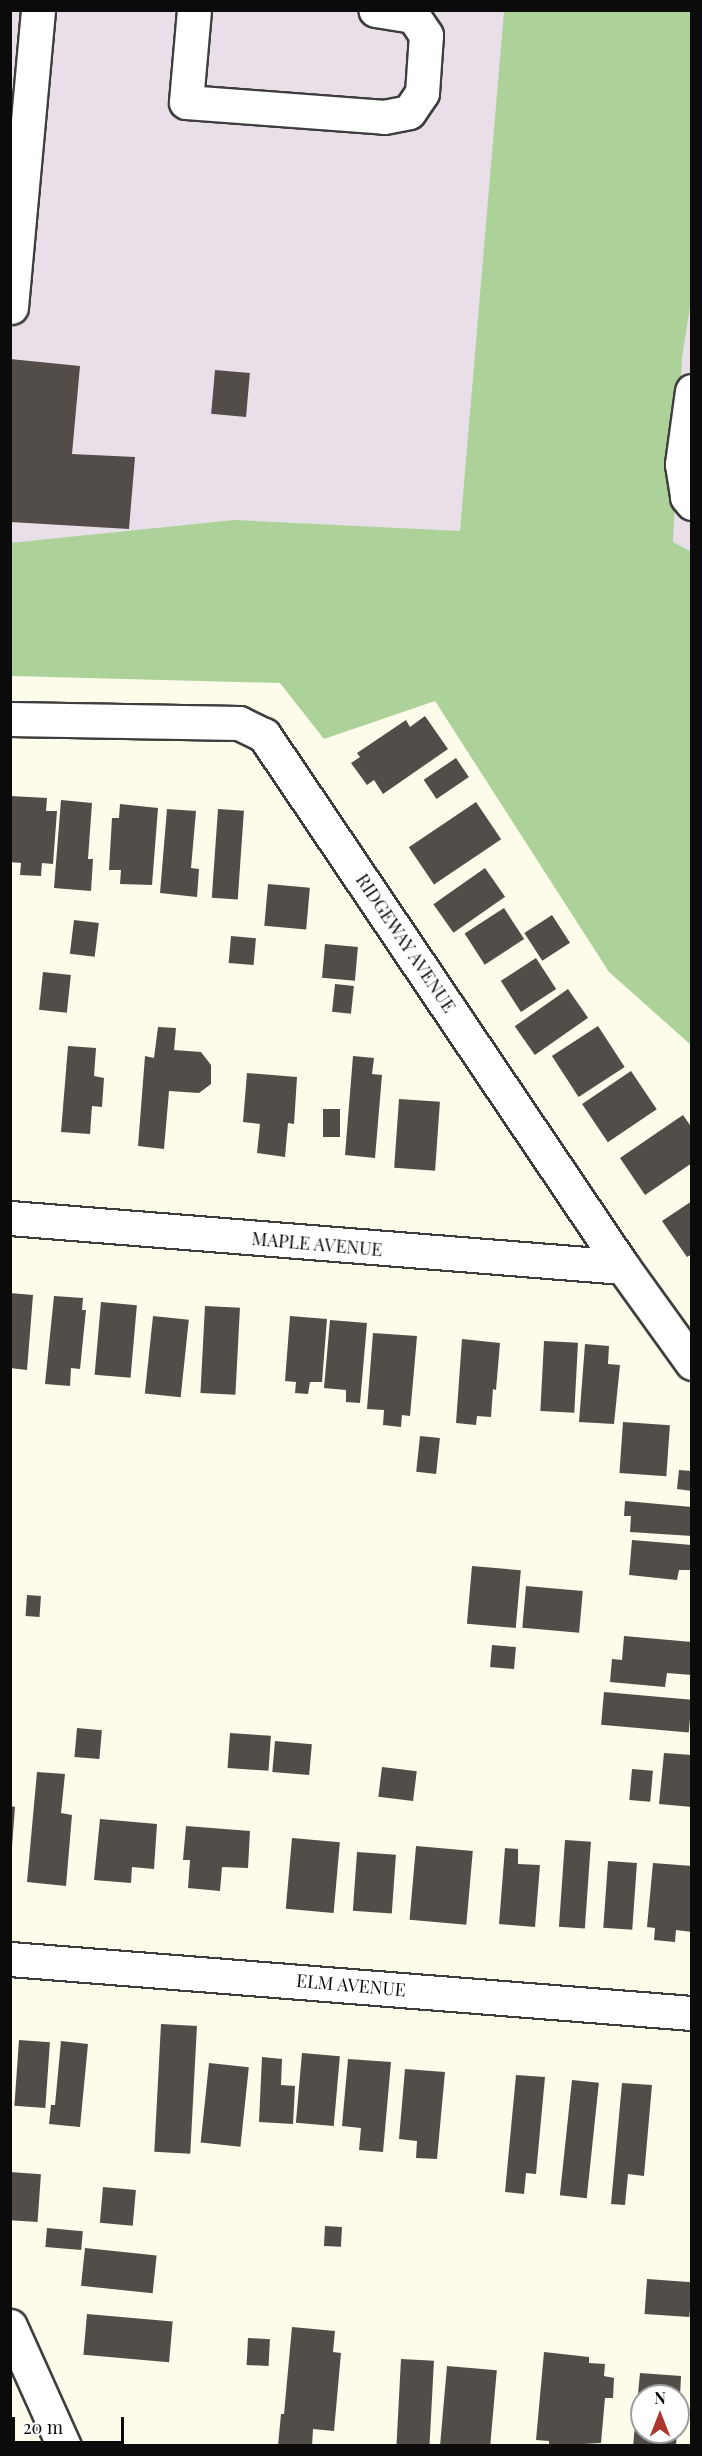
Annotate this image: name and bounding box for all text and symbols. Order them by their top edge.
street label: RIDGEWAY AVENUE [351,869,461,1017]
street label: MAPLE AVENUE [250,1227,384,1261]
street label: ELM AVENUE [295,1969,407,2001]
north arrow [630,2384,690,2444]
text: N [654,2387,666,2408]
scale bar [15,2405,128,2443]
text: 20 m [23,2415,63,2439]

